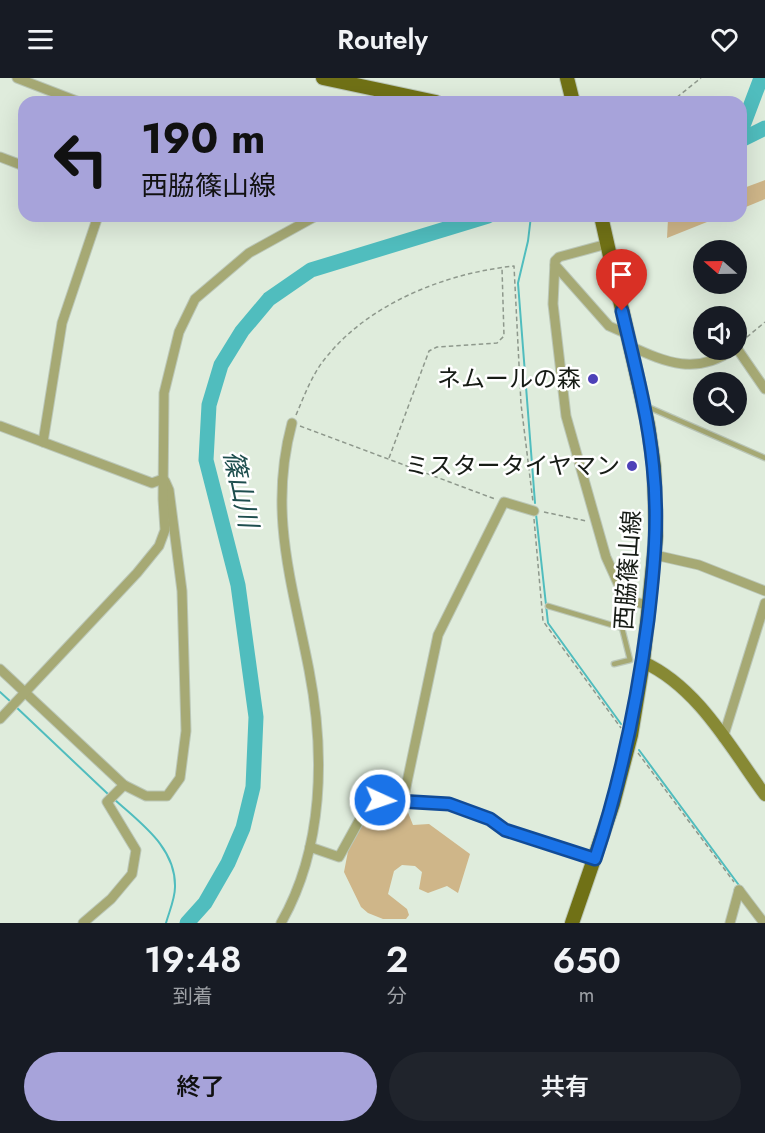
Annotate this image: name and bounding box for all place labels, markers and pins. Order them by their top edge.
pin [596,249,647,311]
place label: ネムールの森 [437,361,581,396]
marker: ネムールの森 [586,372,600,386]
place label: ミスタータイヤマン [405,448,620,483]
marker: ミスタータイヤマン [625,459,639,473]

